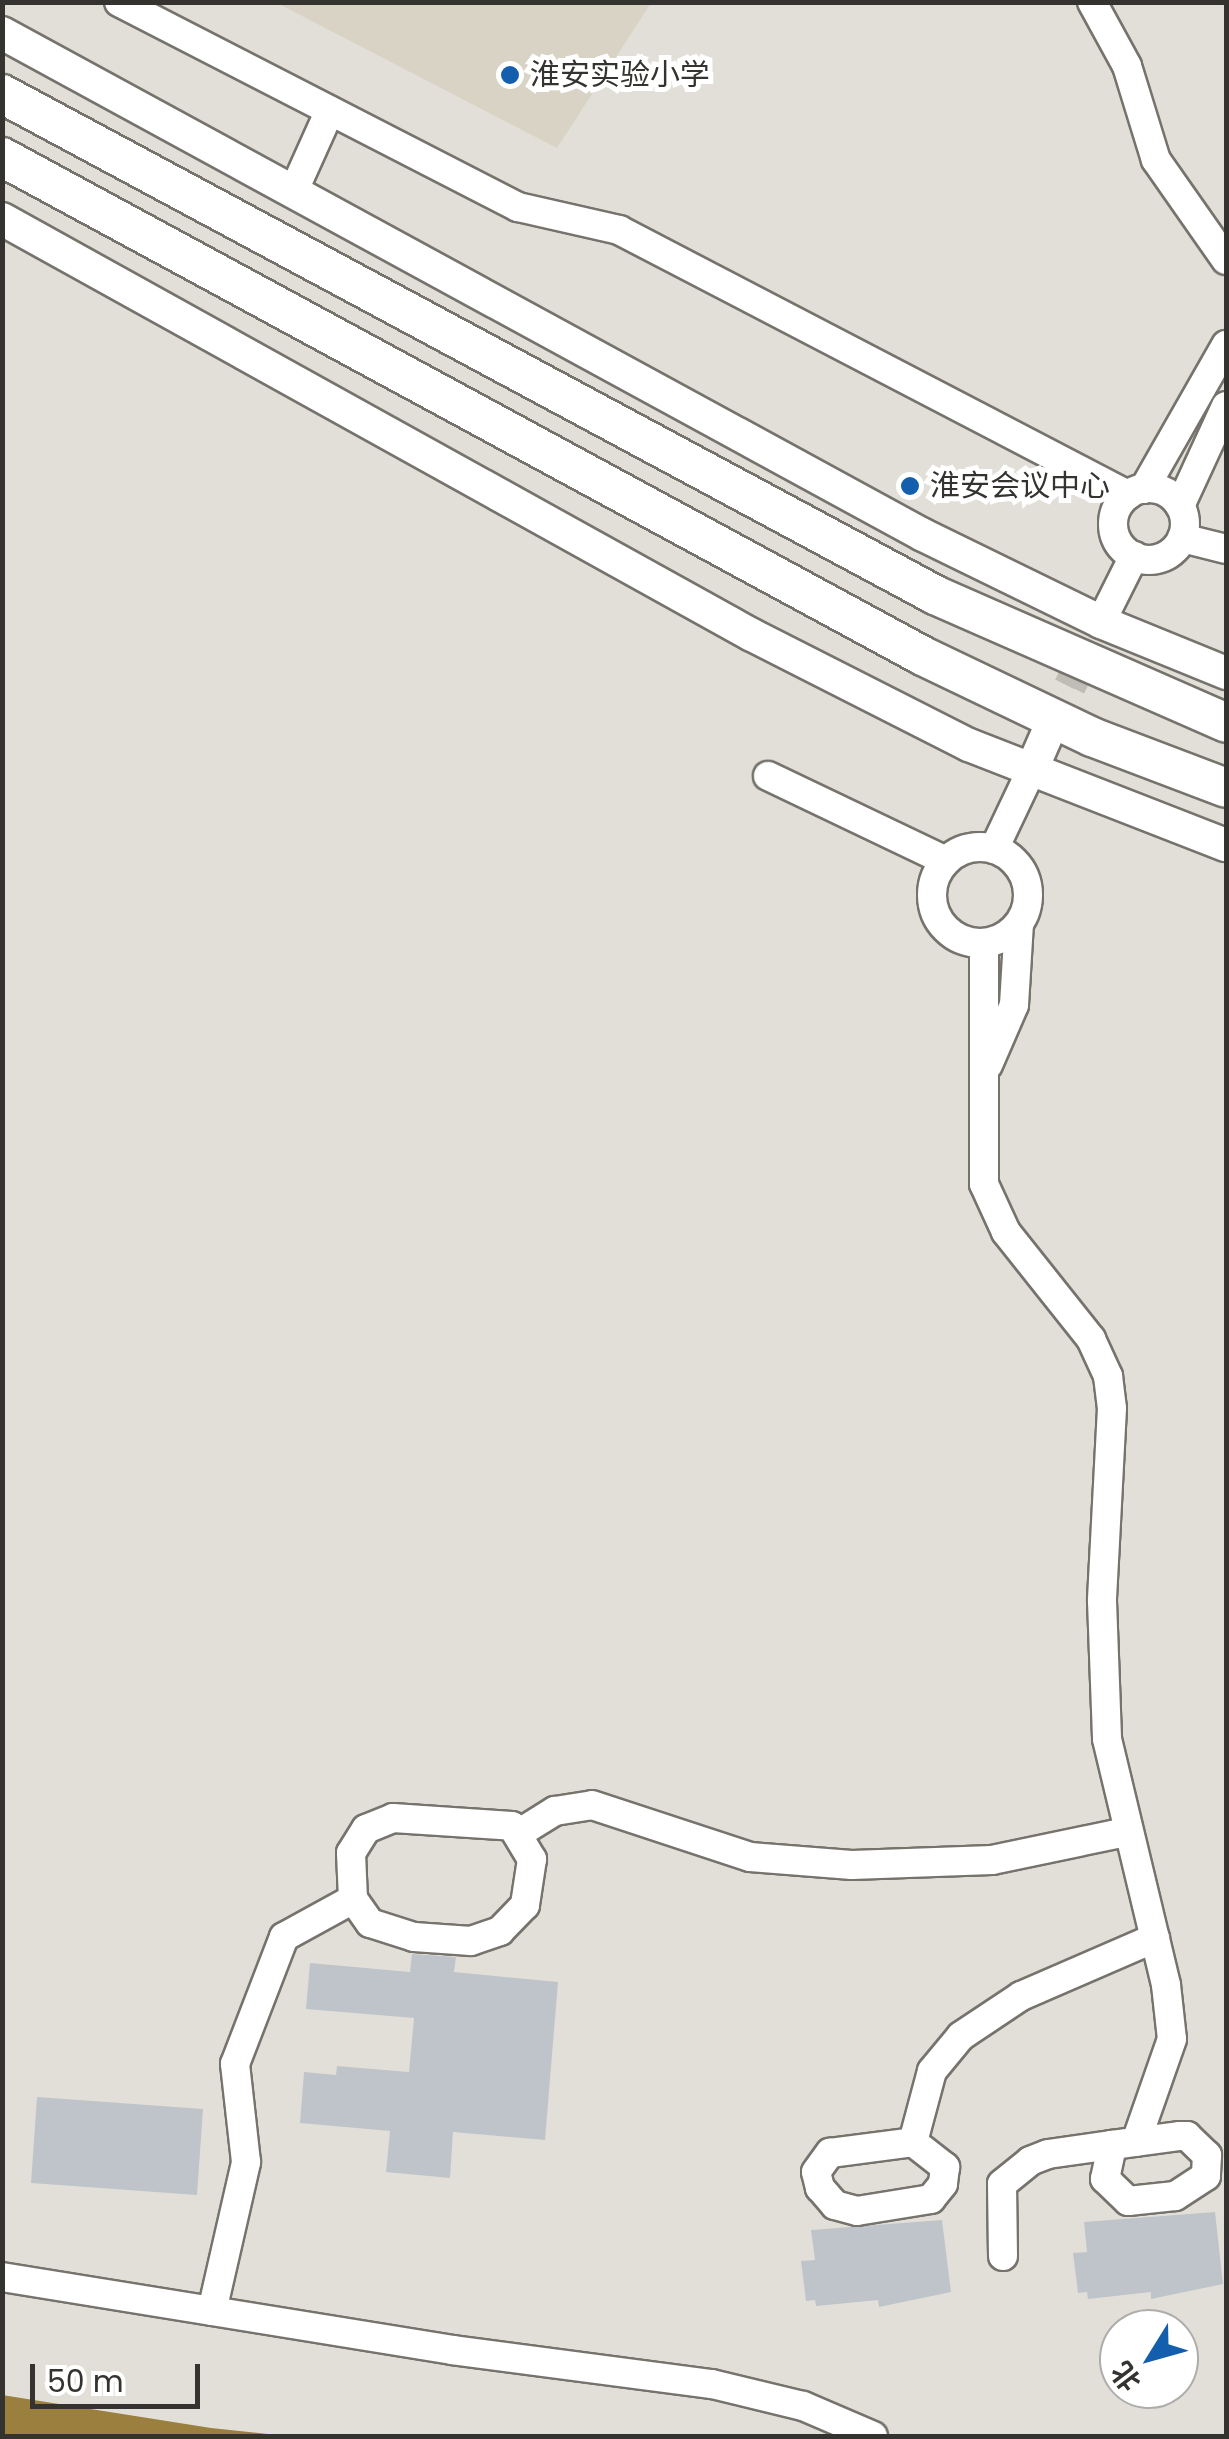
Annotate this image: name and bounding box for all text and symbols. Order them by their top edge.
place label: 淮安实验小学 [530,57,710,93]
marker: 淮安实验小学 [499,64,521,86]
place label: 淮安会议中心 [930,468,1110,504]
marker: 淮安会议中心 [899,475,921,497]
north arrow [1099,2309,1199,2409]
scale bar [35,2344,205,2406]
text: 北 [1102,2353,1150,2399]
text: 50 m [47,2360,124,2403]

